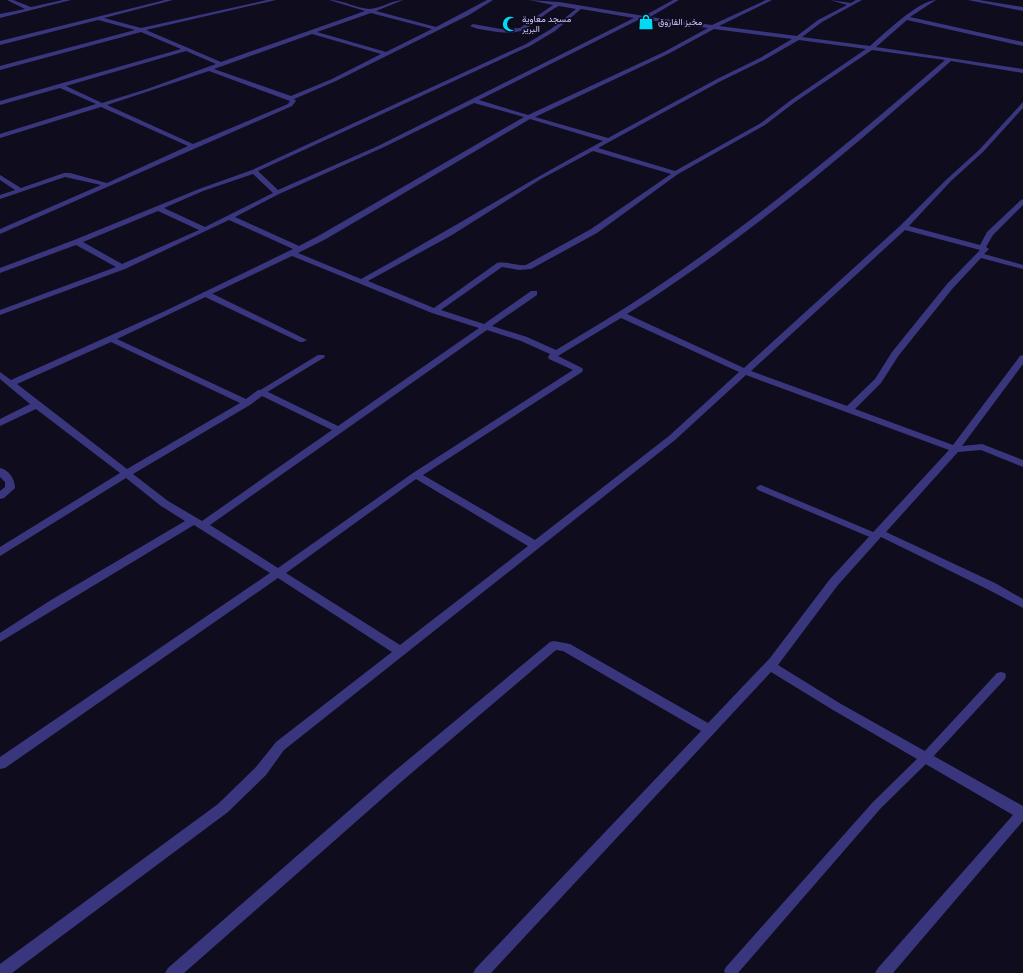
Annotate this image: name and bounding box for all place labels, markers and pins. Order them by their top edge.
shop icon: مخبز الفاروق [637,13,655,31]
place label: مسجد معاوية البرير [521,14,571,35]
mosque icon: مسجد معاوية البرير [501,15,519,33]
place label: مخبز الفاروق [658,17,703,28]

